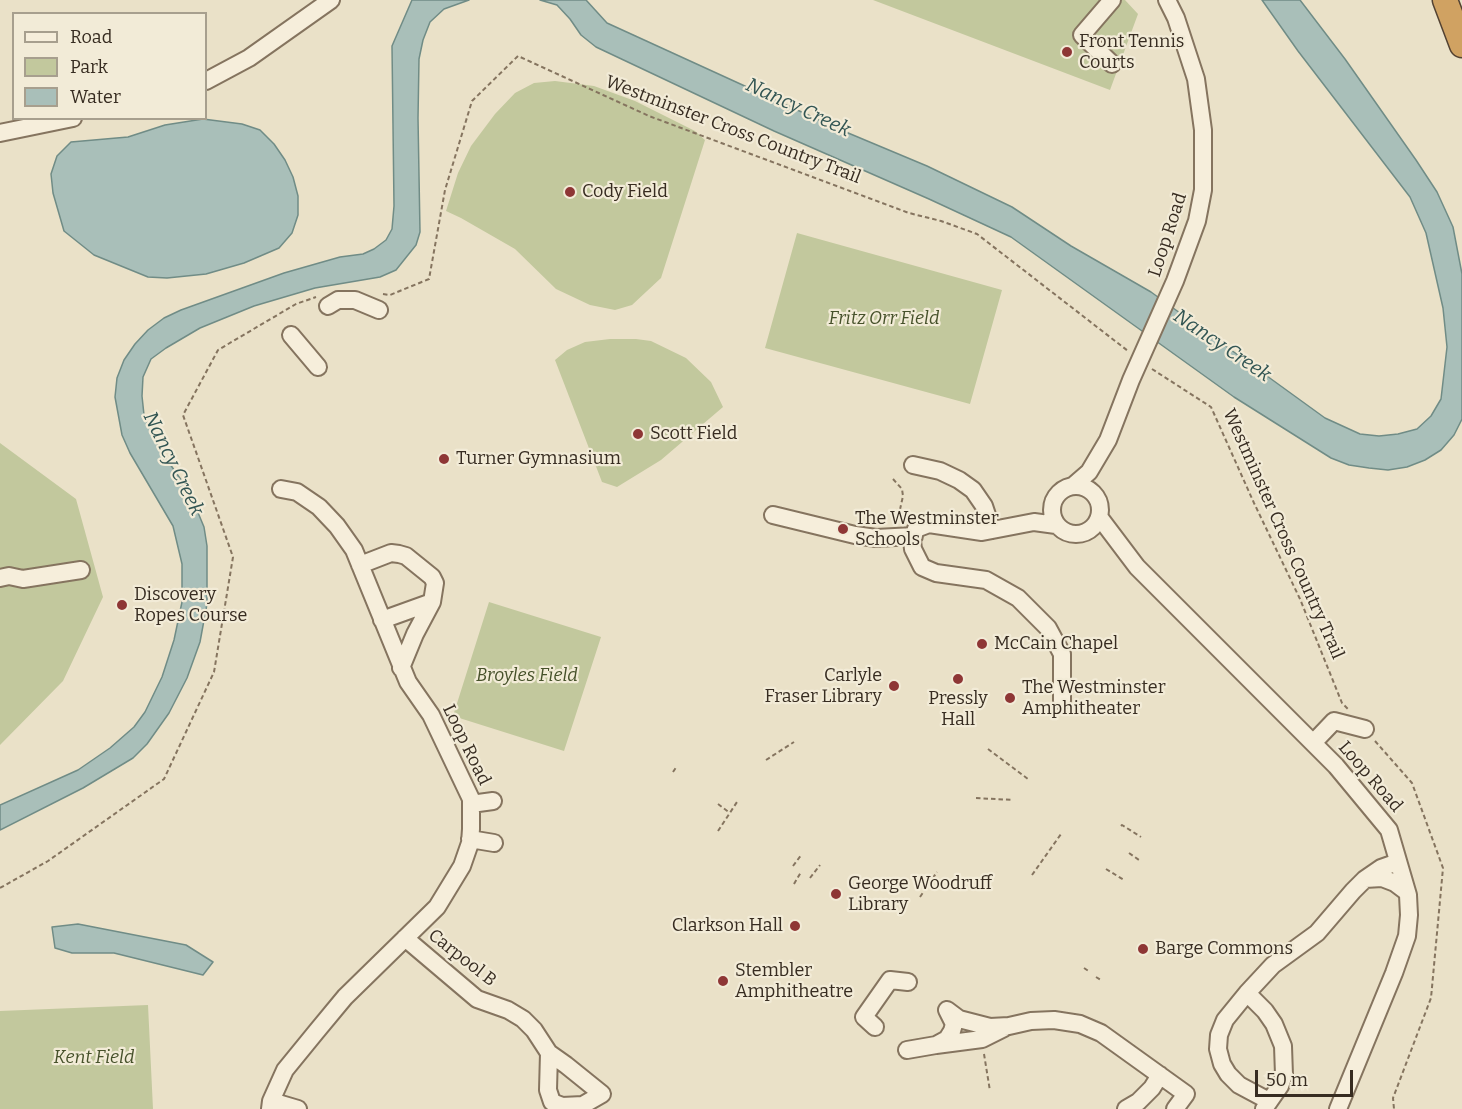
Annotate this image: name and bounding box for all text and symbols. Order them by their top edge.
legend [12,12,207,120]
text: Road [70,26,112,48]
place label: Front Tennis Courts [1079,31,1184,74]
marker: Front Tennis Courts [1060,45,1074,59]
text: Park [70,56,108,78]
street label: Westminster Cross Country Trail [602,71,864,189]
water label: Nancy Creek [742,73,854,143]
text: Water [70,86,121,108]
place label: Cody Field [582,181,668,203]
marker: Cody Field [563,185,577,199]
street label: Loop Road [1144,190,1192,280]
water label: Nancy Creek [1169,305,1275,387]
park label: Fritz Orr Field [829,308,939,330]
street label: Westminster Cross Country Trail [1218,405,1348,663]
water label: Nancy Creek [138,408,208,520]
place label: Scott Field [650,423,737,445]
marker: Scott Field [631,427,645,441]
place label: Turner Gymnasium [456,448,621,470]
marker: Turner Gymnasium [437,452,451,466]
place label: The Westminster Schools [855,508,999,550]
marker: The Westminster Schools [836,522,850,536]
place label: Discovery Ropes Course [134,584,247,626]
marker: Discovery Ropes Course [115,598,129,612]
place label: McCain Chapel [994,633,1118,655]
marker: McCain Chapel [975,637,989,651]
park label: Broyles Field [476,665,578,687]
place label: Carlyle Fraser Library [765,665,882,708]
marker: Pressly Hall [951,672,965,686]
place label: The Westminster Amphitheater [1022,677,1166,720]
marker: Carlyle Fraser Library [887,679,901,693]
place label: Pressly Hall [928,688,988,730]
marker: The Westminster Amphitheater [1003,691,1017,705]
street label: Loop Road [437,701,495,789]
street label: Loop Road [1333,737,1407,817]
place label: George Woodruff Library [848,873,992,916]
marker: George Woodruff Library [829,887,843,901]
place label: Clarkson Hall [672,915,783,937]
marker: Clarkson Hall [788,919,802,933]
street label: Carpool B [424,925,500,991]
place label: Barge Commons [1155,938,1293,960]
marker: Barge Commons [1136,942,1150,956]
place label: Stembler Amphitheatre [735,960,853,1002]
marker: Stembler Amphitheatre [716,974,730,988]
park label: Kent Field [53,1047,135,1069]
scale bar [1258,1058,1356,1096]
text: 50 m [1266,1069,1308,1091]

